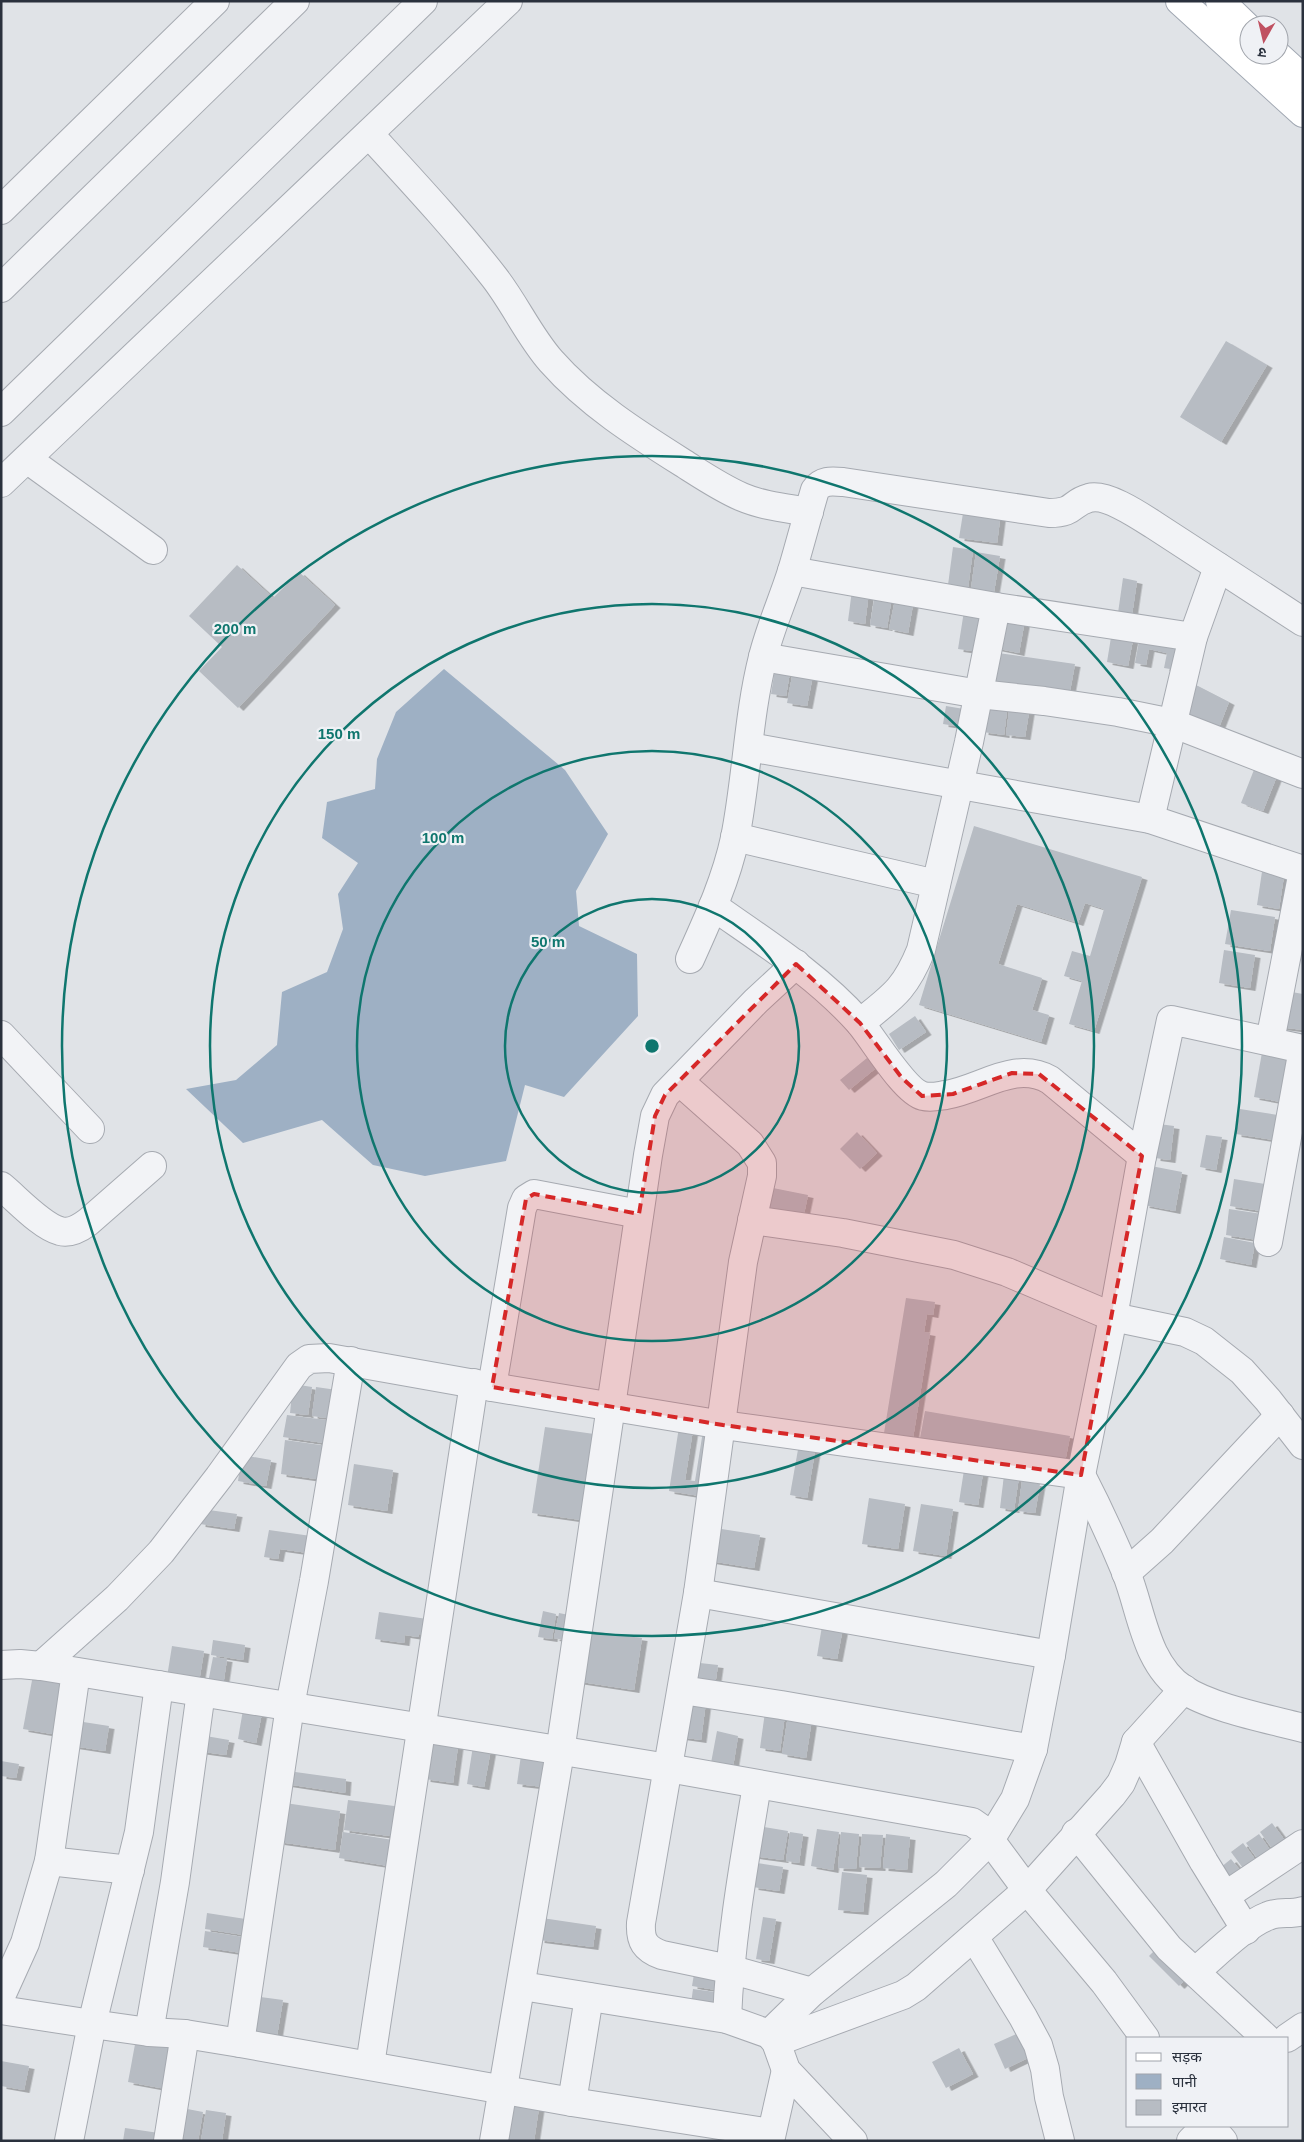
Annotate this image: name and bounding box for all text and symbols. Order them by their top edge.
north arrow [1239,15,1289,65]
text: उ [1256,44,1267,61]
text: 200 m [214,620,256,637]
text: 150 m [318,725,360,742]
text: 100 m [422,829,464,846]
text: 50 m [531,933,565,950]
centre of rings [643,1037,661,1055]
legend [1126,2037,1289,2127]
text: सड़क [1172,2048,1202,2065]
text: पानी [1172,2073,1198,2090]
text: इमारत [1172,2098,1207,2115]

